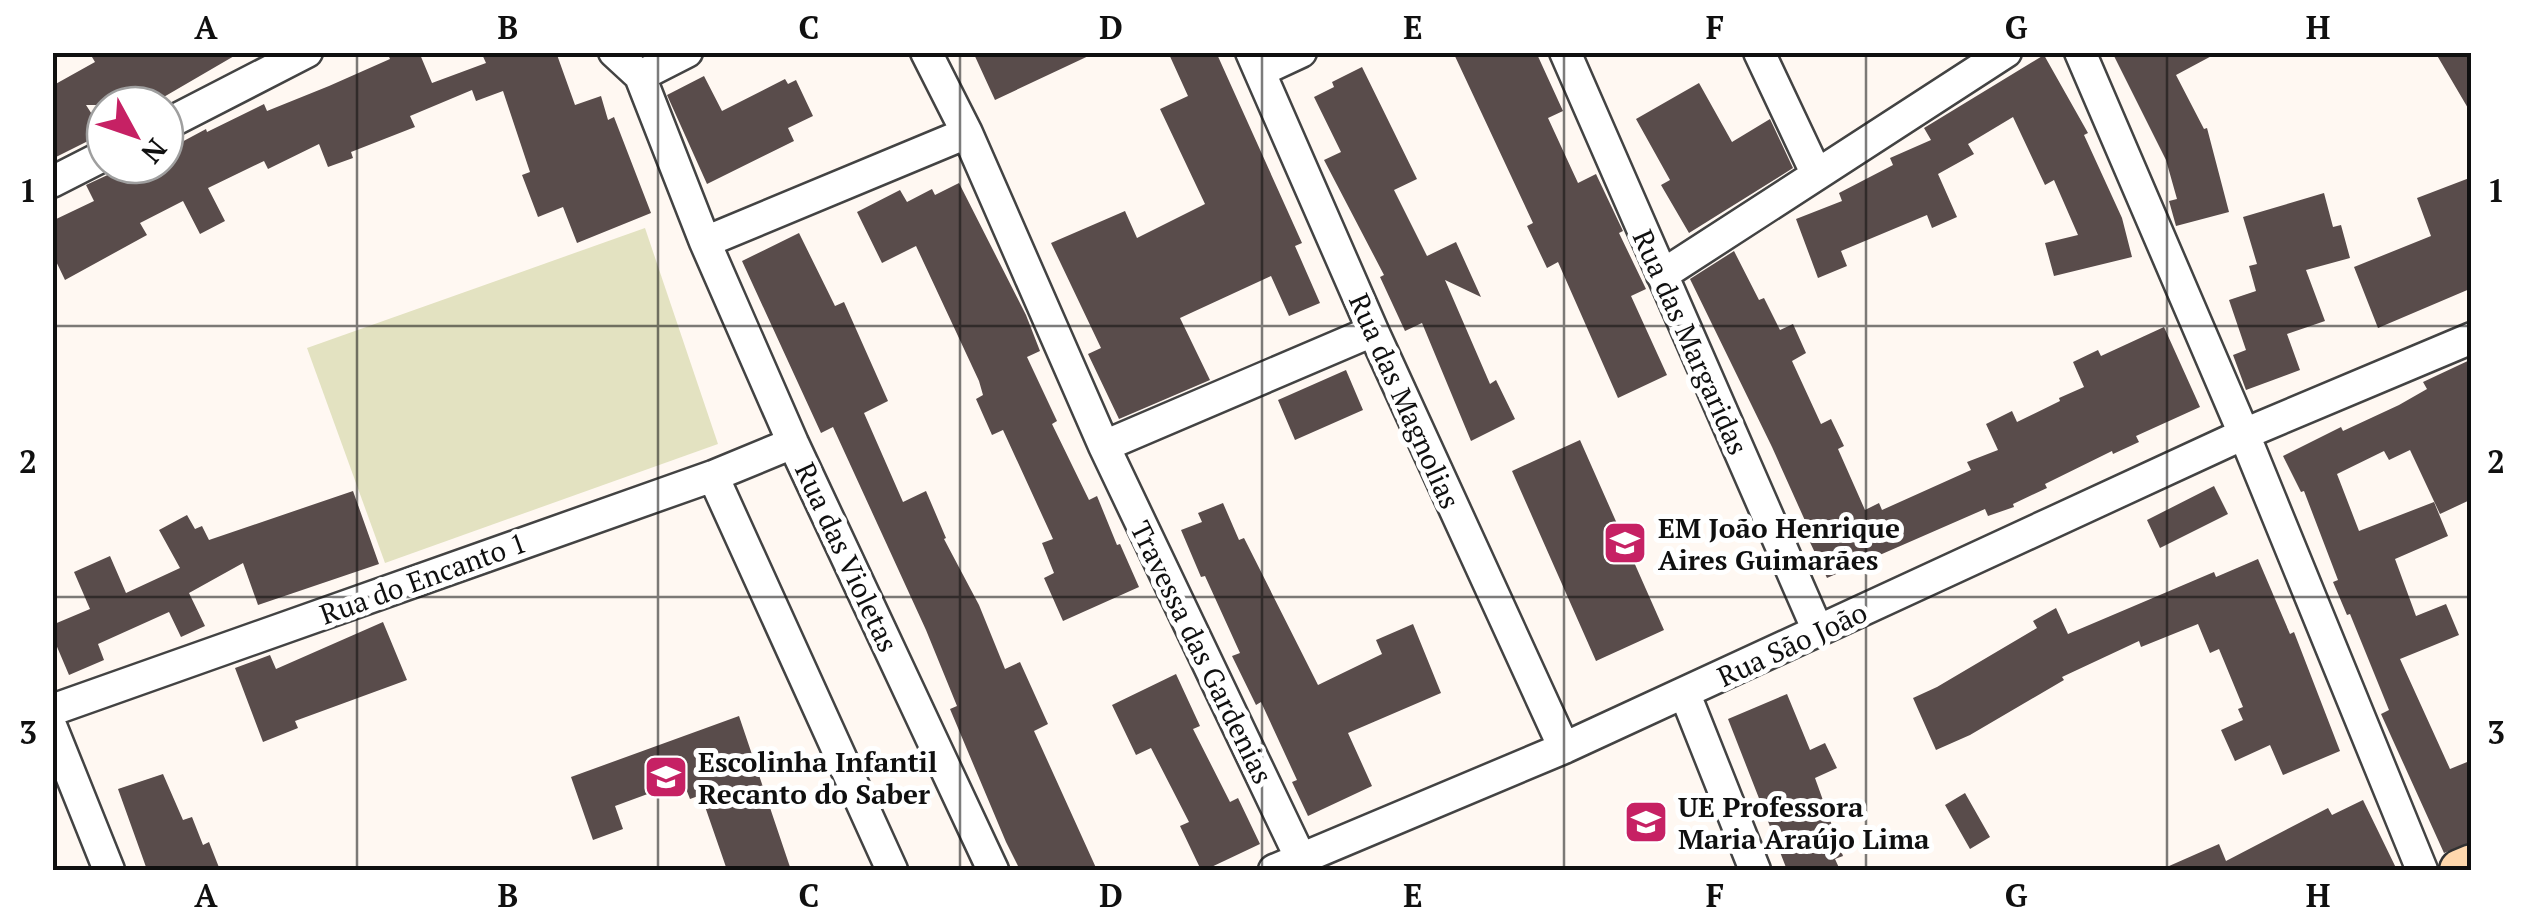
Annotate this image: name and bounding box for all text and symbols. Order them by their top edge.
text: A [194,6,218,48]
text: B [498,6,518,48]
text: C [799,6,819,48]
text: D [1099,6,1123,48]
text: E [1403,6,1423,48]
text: F [1706,6,1724,48]
text: G [2005,6,2028,48]
text: H [2306,6,2330,48]
north arrow [85,85,185,185]
text: N [134,131,176,171]
text: 1 [19,169,37,211]
text: 1 [2487,169,2505,211]
street label: Rua das Margaridas [1625,224,1757,460]
street label: Rua das Magnolias [1341,288,1469,514]
text: 2 [19,440,37,482]
text: 2 [2487,440,2505,482]
street label: Rua das Violetas [787,456,907,658]
place label: EM João Henrique Aires Guimarães [1658,509,1900,578]
street label: Travessa das Gardenias [1122,514,1282,790]
school or university icon: EM João Henrique Aires Guimarães [1602,520,1648,566]
street label: Rua do Encanto 1 [315,524,531,632]
street label: Rua São João [1711,593,1873,695]
text: 3 [19,711,37,753]
text: 3 [2487,711,2505,753]
place label: Escolinha Infantil Recanto do Saber [698,743,937,812]
school or university icon: Escolinha Infantil Recanto do Saber [643,754,689,800]
place label: UE Professora Maria Araújo Lima [1678,788,1930,857]
school or university icon: UE Professora Maria Araújo Lima [1623,799,1669,845]
text: A [194,874,218,916]
text: B [498,874,518,916]
text: C [799,874,819,916]
text: D [1099,874,1123,916]
text: E [1403,874,1423,916]
text: F [1706,874,1724,916]
text: G [2005,874,2028,916]
text: H [2306,874,2330,916]

